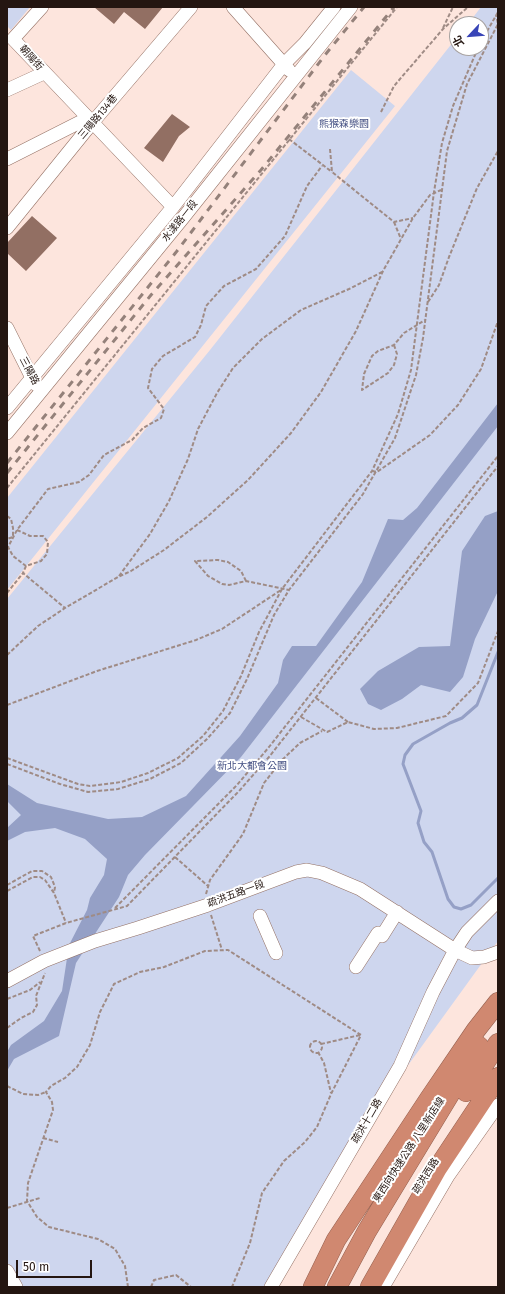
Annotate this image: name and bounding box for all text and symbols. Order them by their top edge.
north arrow [449,16,489,56]
text: 北 [450,33,467,49]
street label: 朝陽街 [17,43,45,73]
street label: 三陽路134巷 [76,92,120,142]
park label: 熊猴森樂園 [319,118,369,130]
street label: 水漾路一段 [160,198,200,244]
street label: 三陽路 [17,355,41,387]
park label: 新北大都會公園 [217,760,287,772]
street label: 疏洪五路一段 [206,878,266,910]
street label: 東西向快速公路 八里新店線 [371,1095,447,1205]
street label: 疏洪十二路 [349,1096,385,1146]
street label: 疏洪西路 [410,1156,442,1196]
scale bar [18,1252,94,1278]
text: 50 m [23,1260,49,1274]

